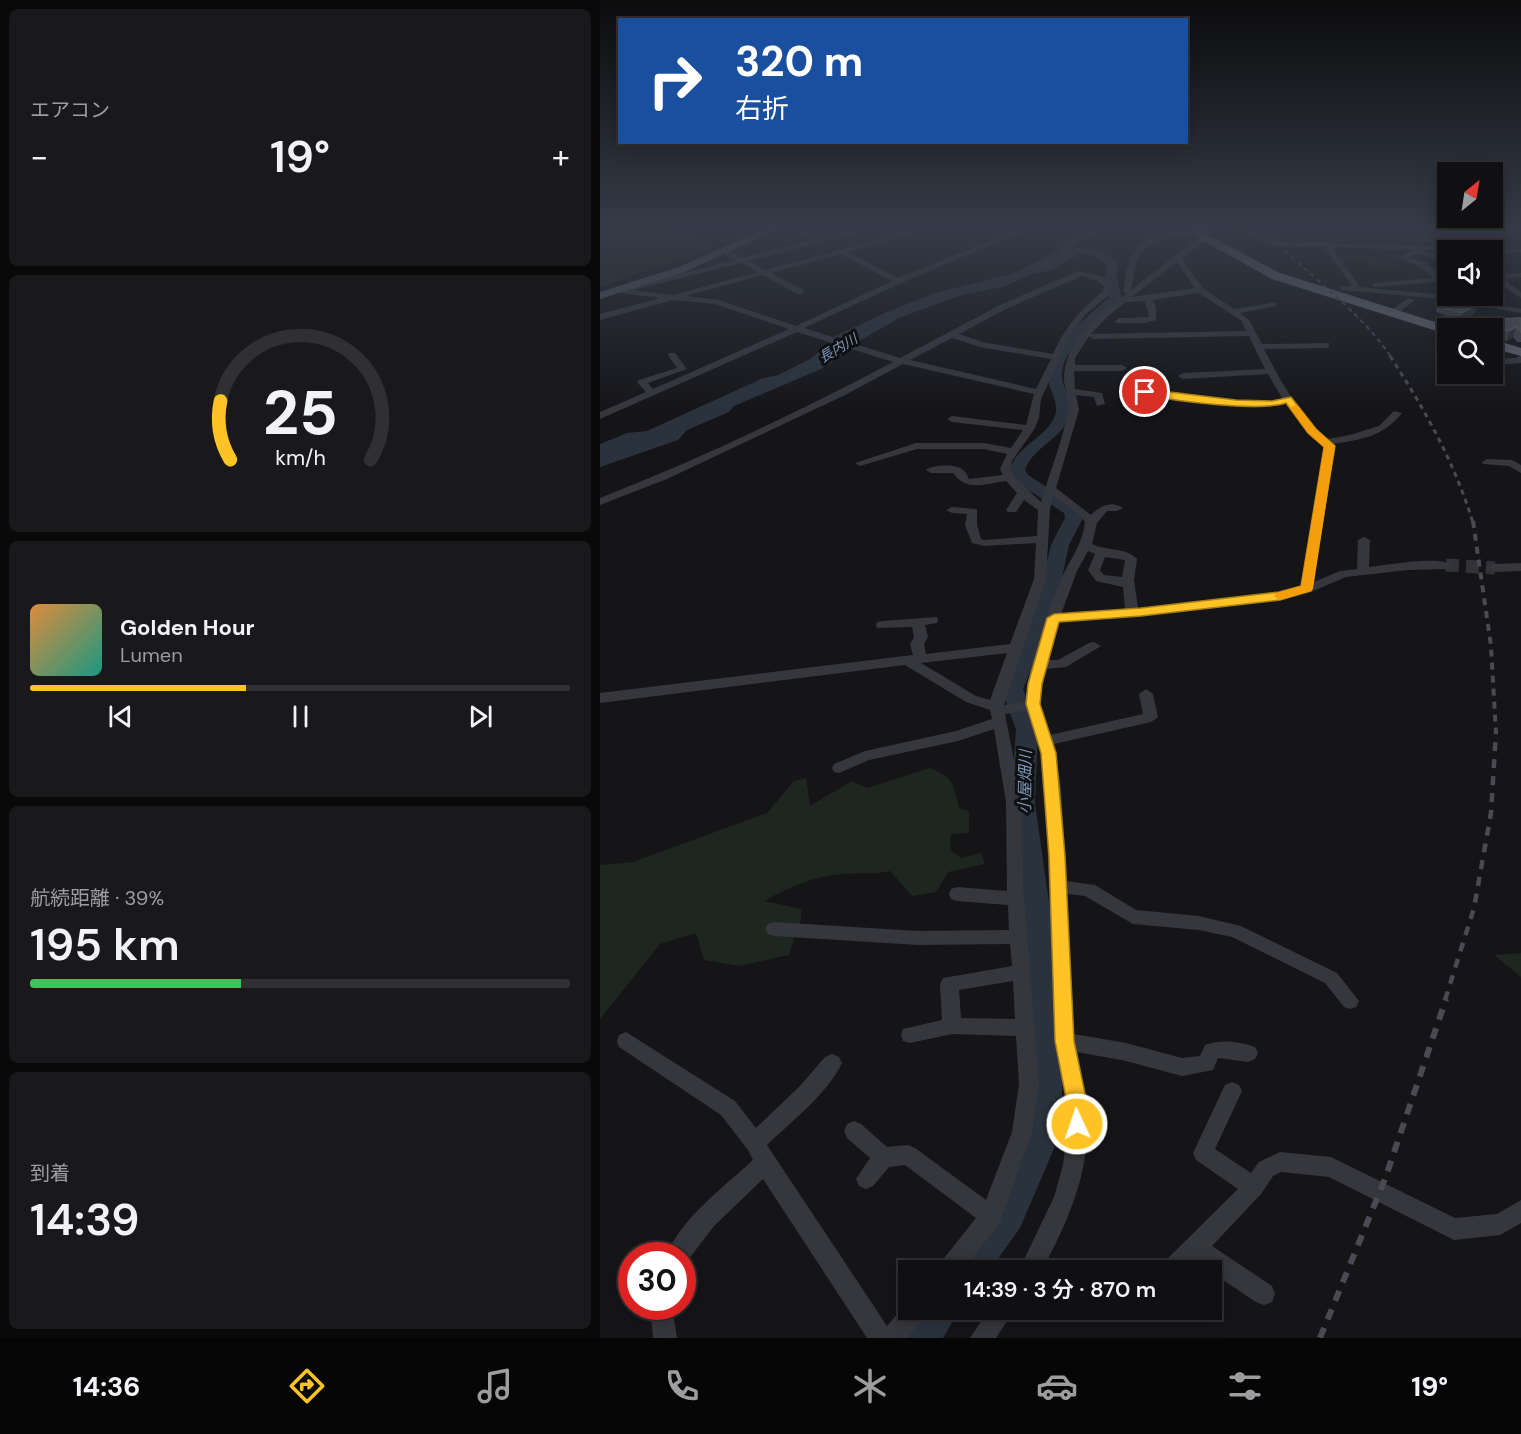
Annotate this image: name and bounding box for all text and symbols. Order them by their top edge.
text: 320 m [735,34,863,89]
icon: right [636,42,714,120]
text: 右折 [735,91,789,126]
text: エアコン [30,97,110,123]
text: 19° [270,127,330,186]
text: − [30,135,48,178]
text: + [552,135,570,178]
north arrow [1437,162,1503,228]
map controls [1437,162,1503,384]
button: sound [1437,240,1503,306]
button: search [1437,318,1503,384]
water label: 長内川 [815,328,862,367]
pin [1119,366,1170,417]
text: 25 [263,372,337,453]
icon: arrive [1128,375,1161,408]
text: km/h [275,445,325,473]
text: Golden Hour [120,613,255,642]
text: Lumen [120,642,183,668]
icon: previous [104,700,137,733]
icon: pause [284,700,317,733]
icon: next [464,700,497,733]
water label: 小屋畑川 [1014,748,1036,814]
text: 航続距離 · 39% [30,885,164,911]
text: 195 km [30,915,180,974]
position arrow [1045,1092,1109,1156]
text: 到着 [30,1160,70,1186]
text: 14:39 [30,1190,139,1249]
speed limit sign: 30 [618,1242,696,1320]
text: 14:39 · 3 分 · 870 m [964,1275,1156,1304]
icon: directions [286,1365,328,1407]
icon: music [474,1365,516,1407]
icon: phone [661,1365,703,1407]
icon: climate [849,1365,891,1407]
icon: car [1036,1365,1078,1407]
icon: filters [1224,1365,1266,1407]
text: 14:36 [73,1369,140,1404]
text: 19° [1411,1369,1448,1404]

